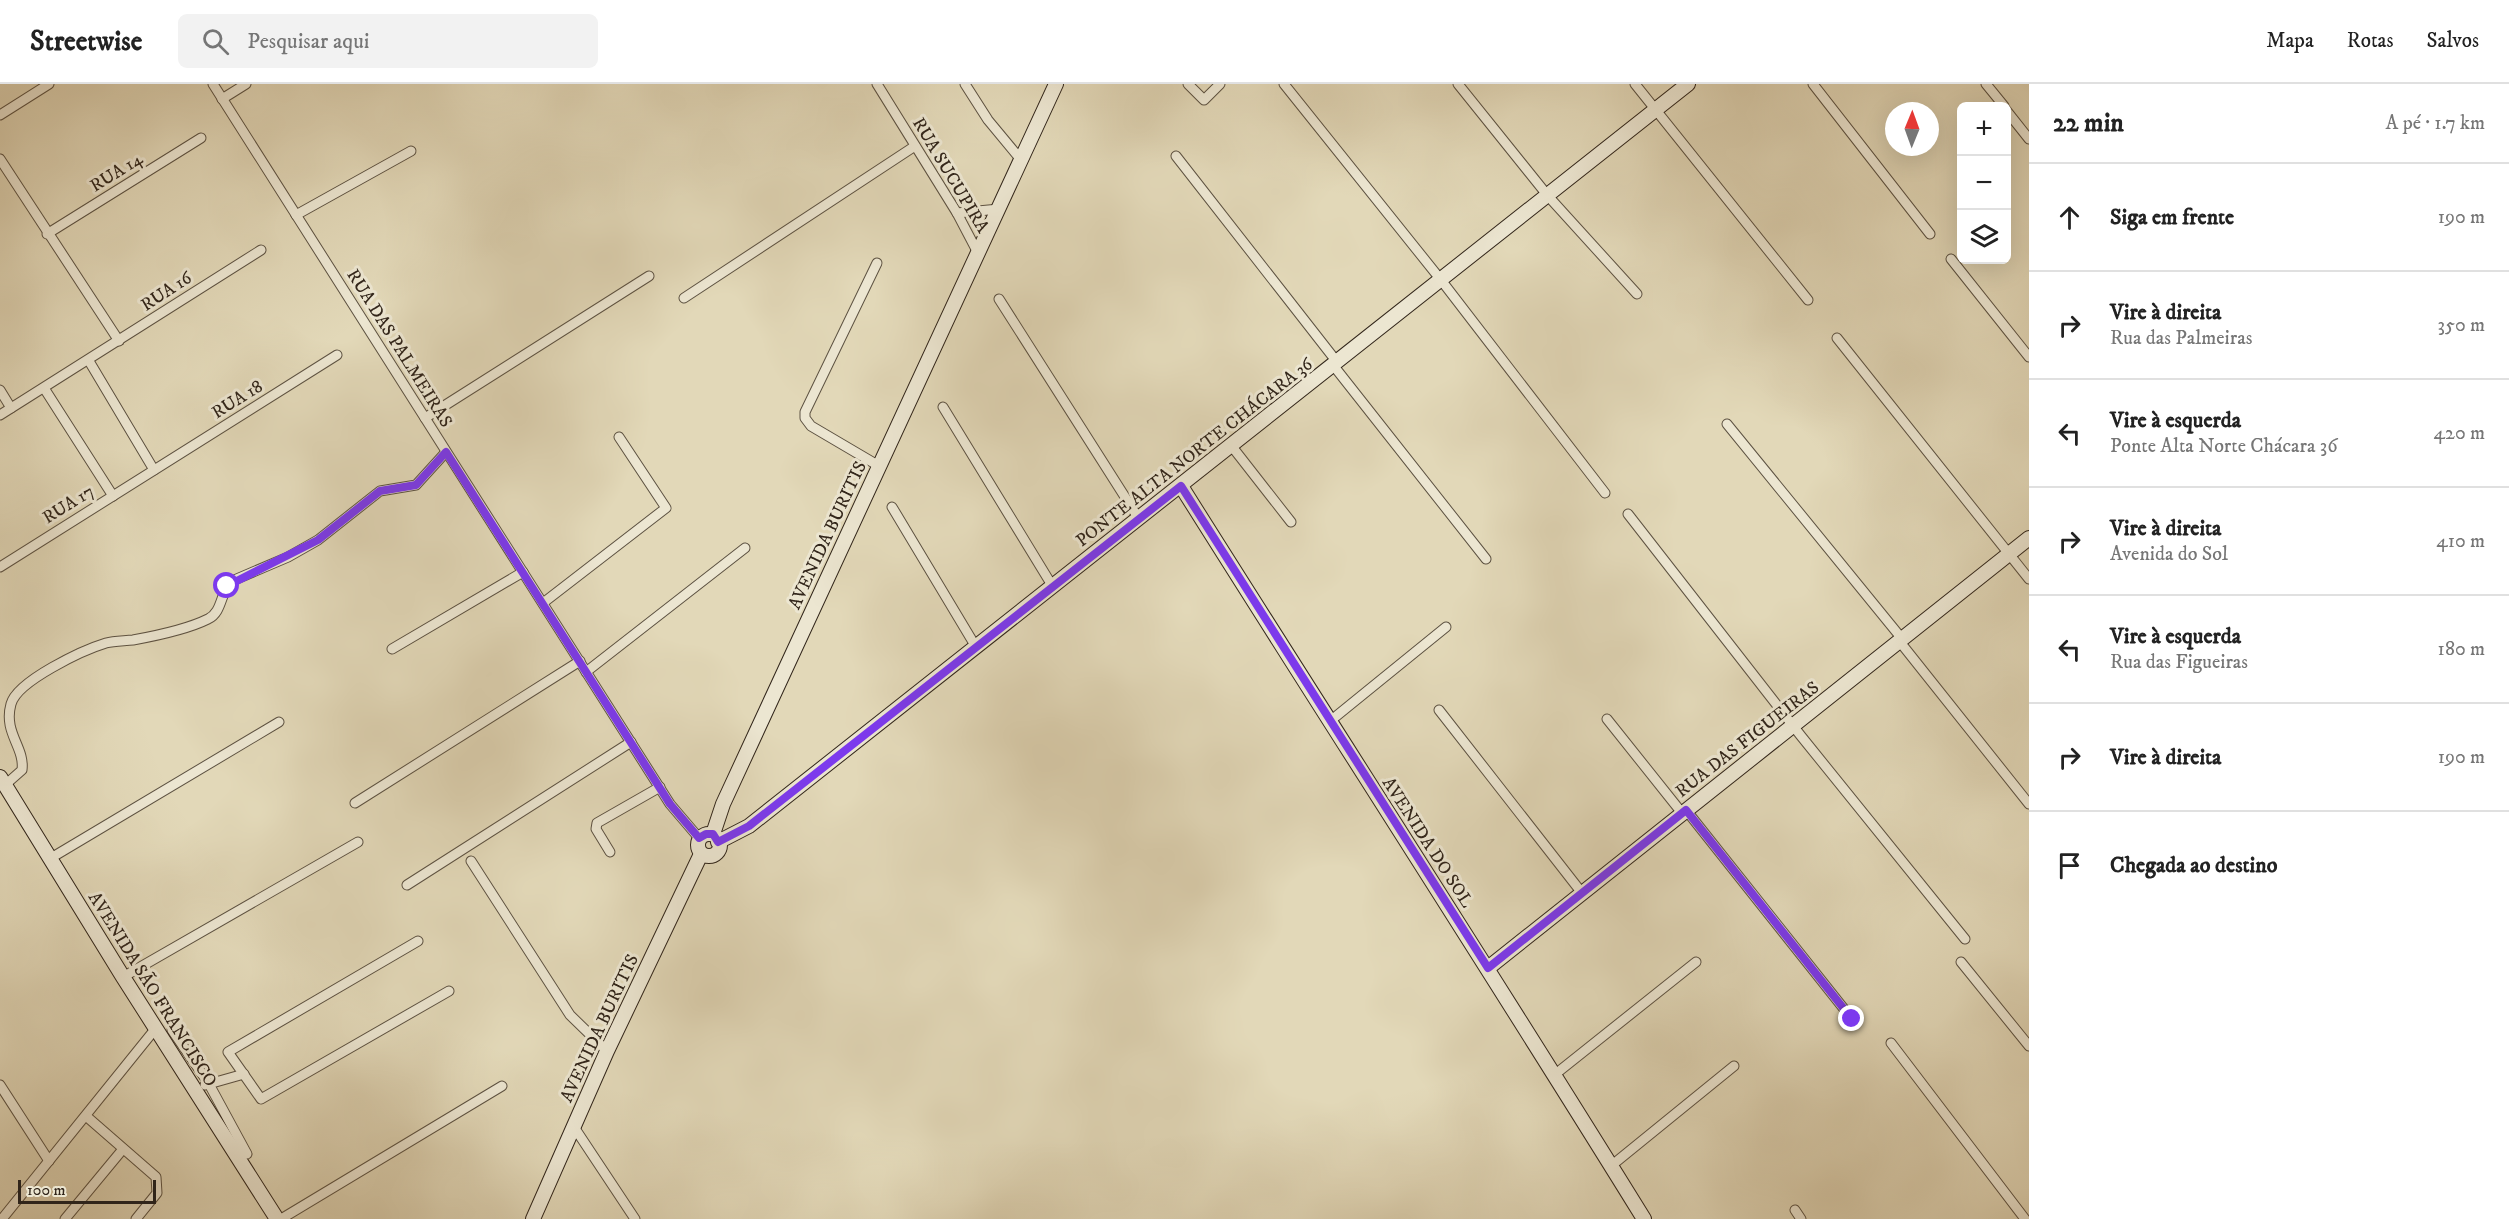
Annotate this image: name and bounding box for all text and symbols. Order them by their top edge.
search box [178,14,598,68]
text: Streetwise [30,24,142,59]
icon: search [199,25,232,58]
text: Pesquisar aqui [247,28,369,55]
text: Mapa [2266,28,2314,54]
text: Rotas [2347,28,2394,54]
text: Salvos [2427,28,2479,54]
north arrow [1885,102,1939,156]
map controls [1957,102,2011,264]
button: + [1957,102,2011,156]
text: 22 min [2053,107,2124,140]
text: A pé · 1.7 km [2386,111,2485,136]
street label: RUA SUCUPIRA [907,114,994,238]
street label: RUA 14 [86,148,147,197]
button: − [1957,156,2011,210]
icon: ahead [2053,201,2086,234]
text: Siga em frente [2110,204,2234,231]
text: 190 m [2438,205,2485,230]
button: layers [1957,210,2011,264]
street label: RUA DAS PALMEIRAS [342,265,457,432]
street label: RUA 16 [137,267,197,316]
text: Vire à direita [2110,299,2221,326]
icon: right [2053,309,2086,342]
text: 350 m [2438,313,2485,338]
text: Rua das Palmeiras [2110,326,2252,351]
street label: PONTE ALTA NORTE CHÁCARA 36 [1071,352,1318,552]
street label: RUA 18 [208,376,267,424]
text: Vire à esquerda [2110,407,2241,434]
icon: left [2053,417,2086,450]
text: 420 m [2434,421,2485,446]
text: Ponte Alta Norte Chácara 36 [2110,434,2338,459]
street label: AVENIDA BURITIS [784,458,872,613]
street label: RUA 17 [39,481,98,529]
text: Vire à direita [2110,515,2221,542]
icon: right [2053,525,2086,558]
text: 410 m [2436,529,2485,554]
text: Avenida do Sol [2110,542,2228,567]
route start [213,572,239,598]
text: Vire à esquerda [2110,623,2241,650]
icon: left [2053,633,2086,666]
text: 180 m [2438,637,2485,662]
text: Rua das Figueiras [2110,650,2248,675]
street label: RUA DAS FIGUEIRAS [1671,677,1824,803]
icon: right [2053,741,2086,774]
text: Vire à direita [2110,744,2221,771]
text: 190 m [2438,745,2485,770]
street label: AVENIDA DO SOL [1377,773,1477,912]
icon: arrive [2053,849,2086,882]
text: Chegada ao destino [2110,852,2277,879]
street label: AVENIDA SÃO FRANCISCO [83,887,222,1091]
street label: AVENIDA BURITIS [556,951,644,1106]
route end [1838,1005,1864,1031]
scale bar [18,1177,156,1204]
text: 100 m [27,1180,66,1200]

